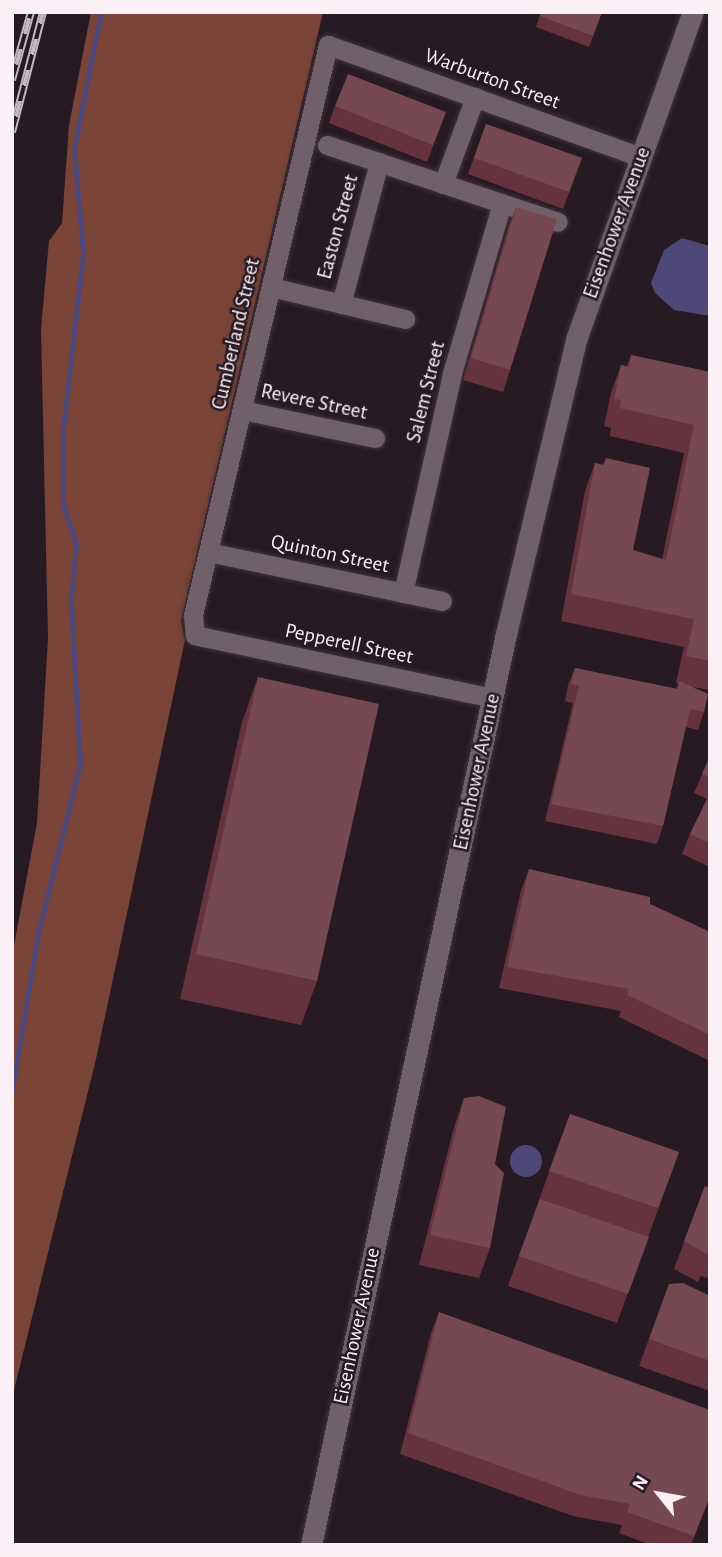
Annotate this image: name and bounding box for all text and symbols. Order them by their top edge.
street label: Warburton Street [421,43,563,115]
street label: Eisenhower Avenue [578,144,656,302]
street label: Easton Street [312,172,364,282]
street label: Cumberland Street [206,256,266,412]
street label: Salem Street [401,339,451,445]
street label: Revere Street [258,378,370,426]
street label: Quinton Street [269,529,391,579]
street label: Pepperell Street [283,618,415,670]
street label: Eisenhower Avenue [448,691,506,853]
street label: Eisenhower Avenue [328,1245,386,1407]
north arrow [624,1459,694,1529]
text: N [629,1472,652,1493]

